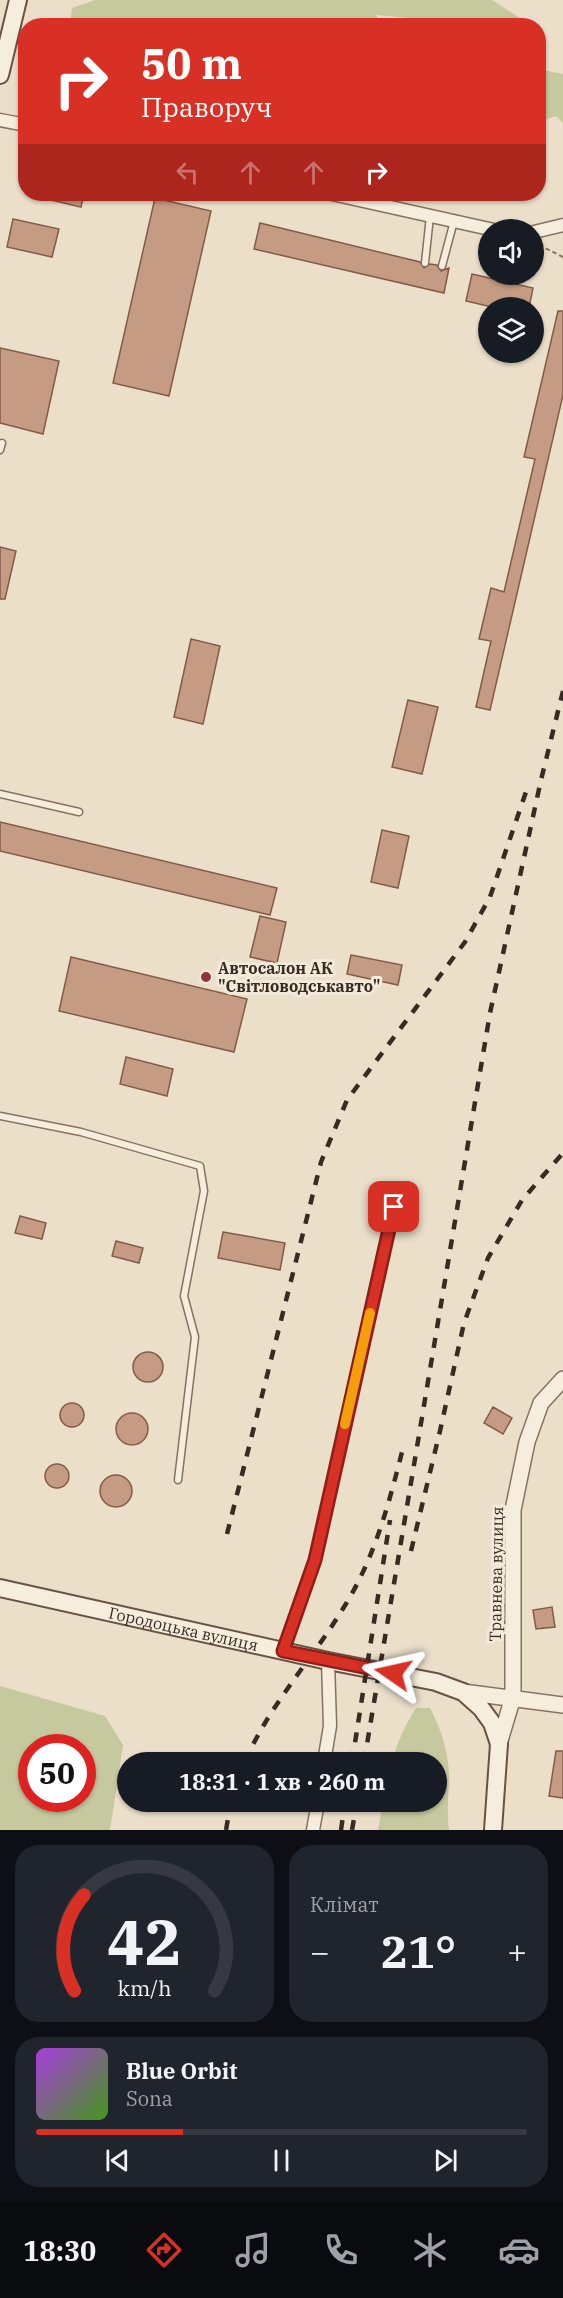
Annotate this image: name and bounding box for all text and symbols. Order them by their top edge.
text: 50 m [141,36,242,91]
icon: right [42,42,120,120]
text: Праворуч [141,89,272,124]
icon: left [171,156,204,189]
icon: ahead [234,156,267,189]
icon: ahead [297,156,330,189]
icon: right [360,156,393,189]
map controls [478,219,544,363]
button: sound [478,219,544,285]
button: layers [478,297,544,363]
place label: Автосалон АК "Світловодськавто" [218,958,380,996]
marker: Автосалон АК "Світловодськавто" [199,970,213,984]
pin [368,1181,419,1232]
icon: arrive [377,1190,410,1223]
street label: Травнева вулиця [485,1506,507,1642]
street label: Городоцька вулиця [107,1603,260,1655]
position arrow [361,1641,425,1705]
speed limit sign: 50 [18,1734,96,1812]
text: 18:31 · 1 хв · 260 m [179,1767,385,1796]
text: Клімат [310,1891,379,1918]
text: 42 [107,1901,182,1982]
text: 21° [381,1922,456,1980]
text: − [310,1930,330,1973]
text: + [507,1930,527,1973]
text: km/h [117,1974,172,2002]
text: Blue Orbit [126,2056,237,2085]
text: Sona [126,2085,173,2112]
icon: previous [101,2144,134,2177]
icon: pause [265,2144,298,2177]
icon: next [429,2144,462,2177]
icon: directions [143,2229,185,2271]
icon: music [232,2229,274,2271]
icon: phone [320,2229,362,2271]
icon: climate [409,2229,451,2271]
icon: car [498,2229,540,2271]
text: 18:30 [23,2233,96,2268]

